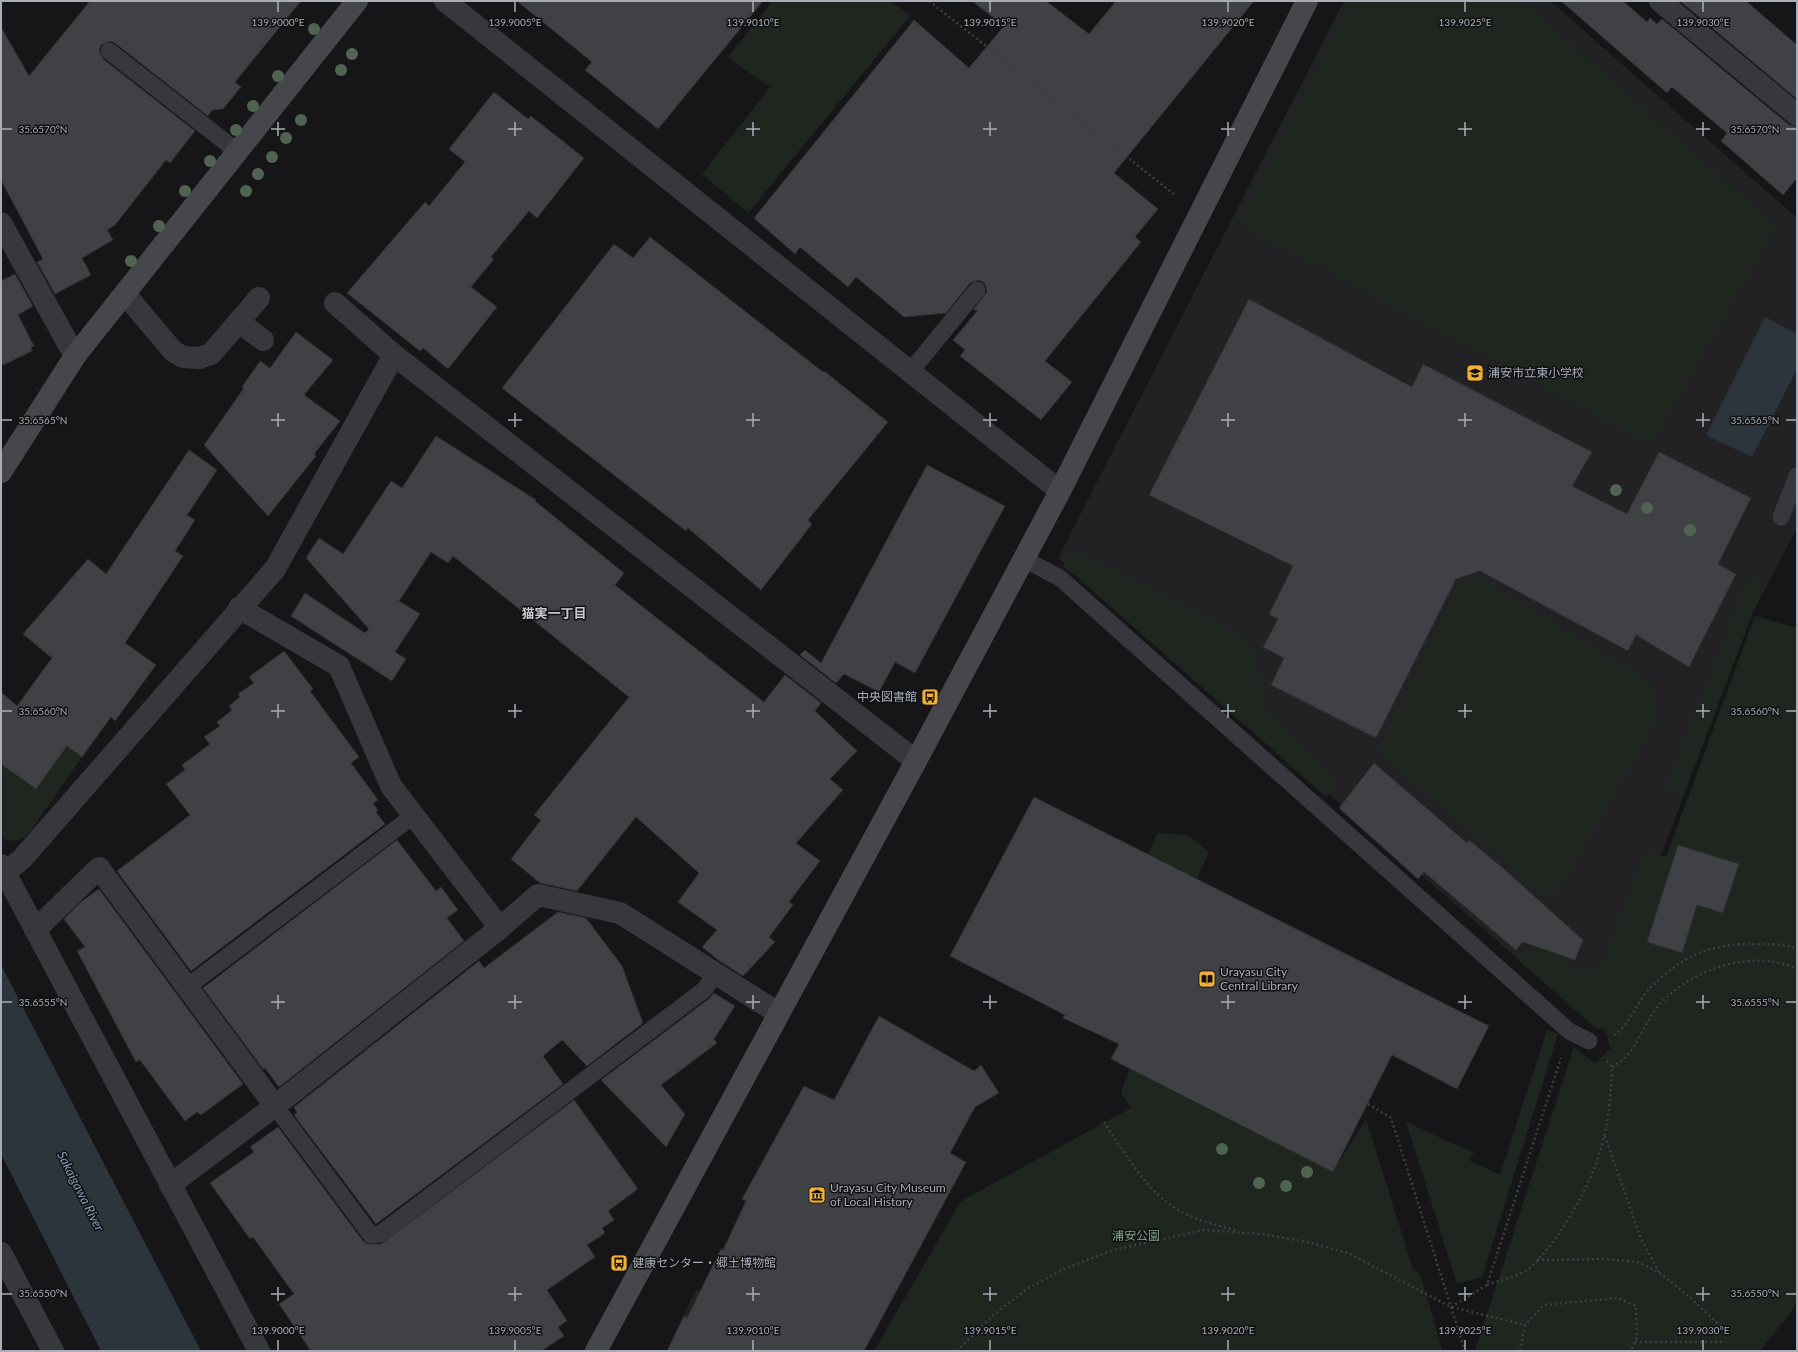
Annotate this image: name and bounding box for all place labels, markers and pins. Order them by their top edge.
school or university icon: 浦安市立東小学校 [1465,363,1485,383]
place label: 浦安市立東小学校 [1488,365,1584,380]
bus stop icon: 中央図書館 [920,687,940,707]
place label: 中央図書館 [857,689,917,704]
place label: Urayasu City Central Library [1220,964,1299,993]
library icon: Urayasu City Central Library [1197,969,1217,989]
place label: Urayasu City Museum of Local History [830,1180,946,1209]
museum icon: Urayasu City Museum of Local History [807,1185,827,1205]
bus stop icon: 健康センター・郷土博物館 [609,1253,629,1273]
place label: 健康センター・郷土博物館 [632,1255,776,1270]

